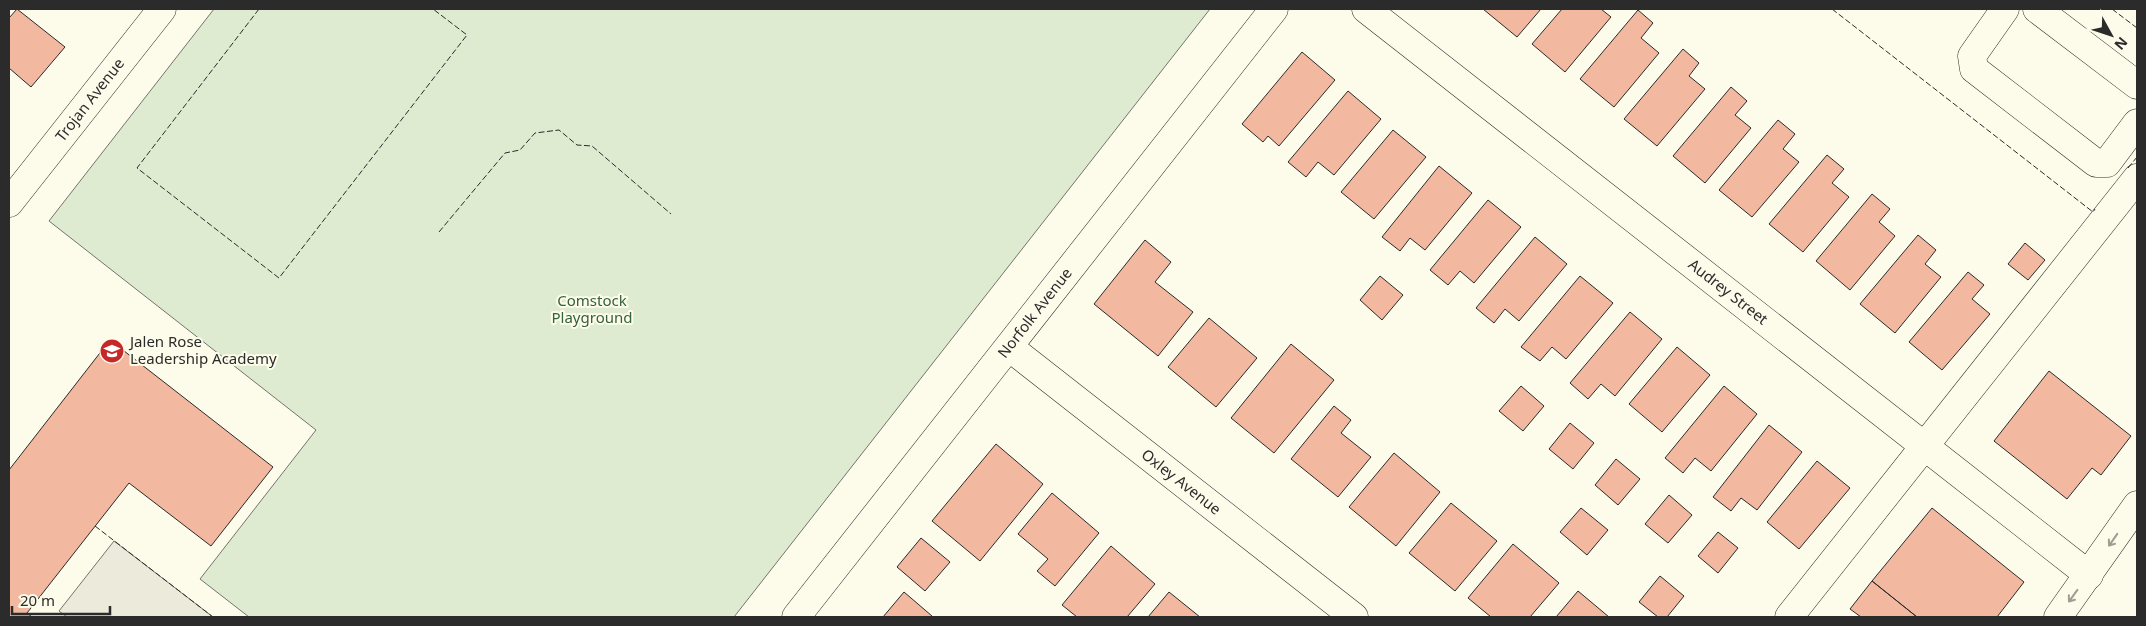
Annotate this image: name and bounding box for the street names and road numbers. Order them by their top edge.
street label: Trojan Avenue [50,54,128,145]
street label: Audrey Street [1685,254,1773,329]
street label: Norfolk Avenue [993,263,1076,362]
street label: Oxley Avenue [1138,444,1226,519]

